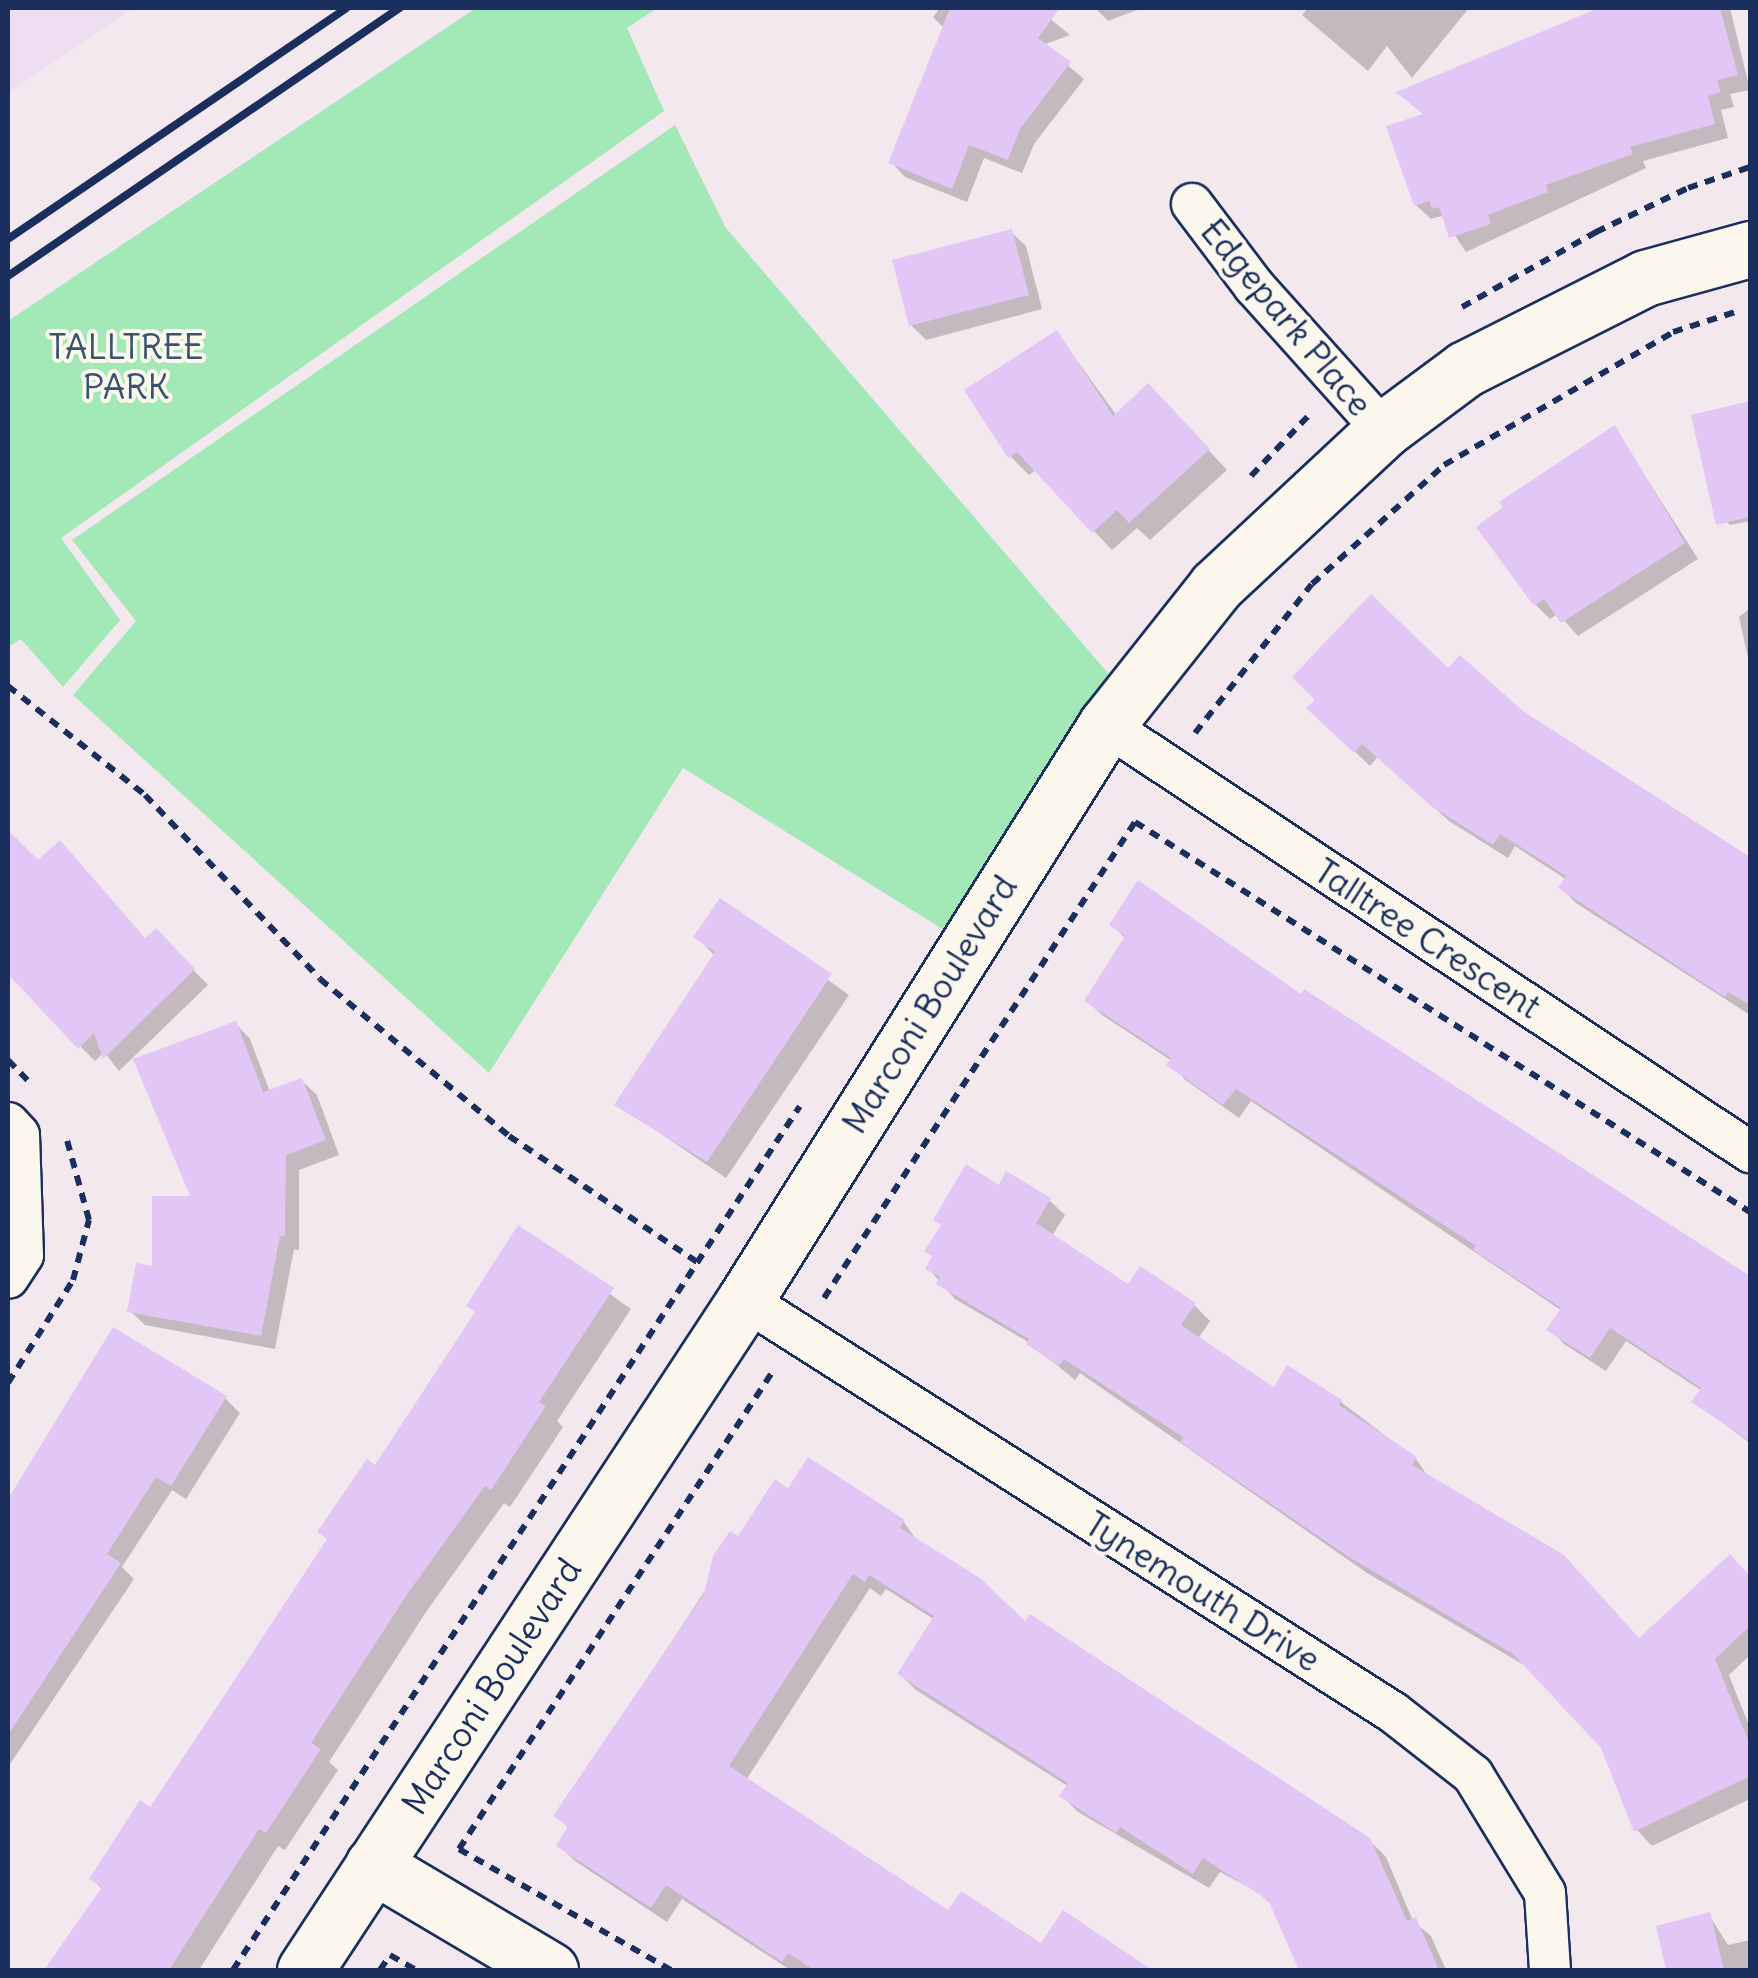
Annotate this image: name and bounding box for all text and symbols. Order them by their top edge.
street label: Edgepark Place [1192,210,1382,424]
park label: TALLTREE PARK [48,325,204,407]
street label: Talltree Crescent [1307,849,1549,1027]
street label: Marconi Boulevard [833,867,1025,1141]
street label: Tynemouth Drive [1078,1502,1328,1680]
street label: Marconi Boulevard [393,1550,589,1822]

